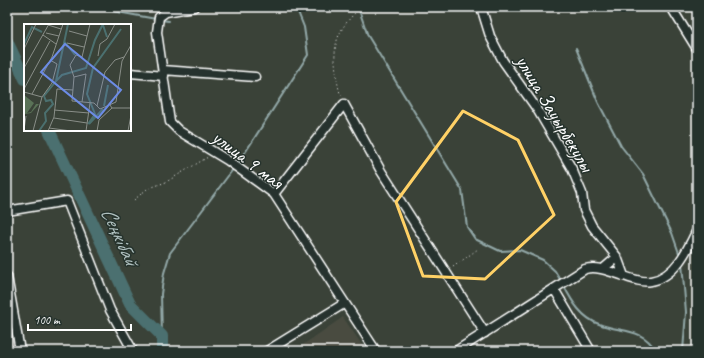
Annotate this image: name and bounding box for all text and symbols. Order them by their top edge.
inset map [24,24,131,131]
street label: улица Зауырбекулы [509,50,600,177]
street label: улица 9 мая [206,124,290,195]
water label: Сеңкібай [95,203,147,273]
scale bar [28,306,131,332]
text: 100 m [34,312,61,328]

